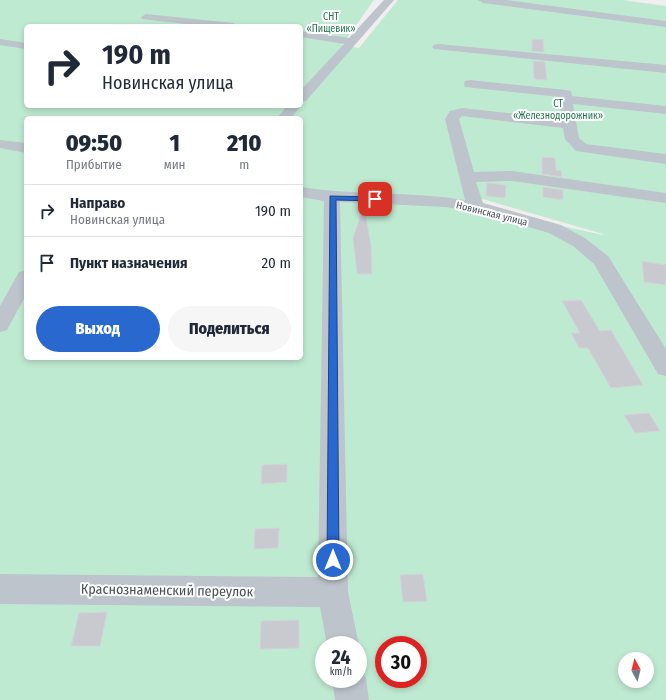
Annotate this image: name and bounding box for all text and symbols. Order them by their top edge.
park label: СНТ «Пищевик» [306,11,356,35]
text: 190 m [102,38,171,71]
icon: right [36,40,88,92]
text: Новинская улица [102,72,234,94]
park label: СТ «Железнодорожник» [513,98,603,122]
text: 09:50 [65,129,122,157]
text: 1 [169,129,180,157]
text: 210 [227,129,262,157]
text: Прибытие [66,157,122,172]
text: мин [164,157,186,172]
text: m [239,157,249,172]
pin [358,182,392,216]
icon: arrive [364,188,386,210]
text: Направо [70,194,125,212]
street label: Новинская улица [455,199,529,229]
icon: right [36,200,58,222]
text: 190 m [255,202,291,220]
text: Новинская улица [70,212,165,227]
icon: arrive [36,252,58,274]
text: Пункт назначения [70,254,188,272]
text: 20 m [262,254,291,272]
button: Выход [36,306,160,352]
button: Поделиться [168,306,291,352]
position arrow [312,539,354,581]
street label: Краснознаменский переулок [81,580,254,601]
speed limit sign: 30 [375,636,427,688]
text: 24 [331,645,351,669]
north arrow [618,652,654,688]
map controls [618,652,654,688]
text: km/h [330,666,352,678]

